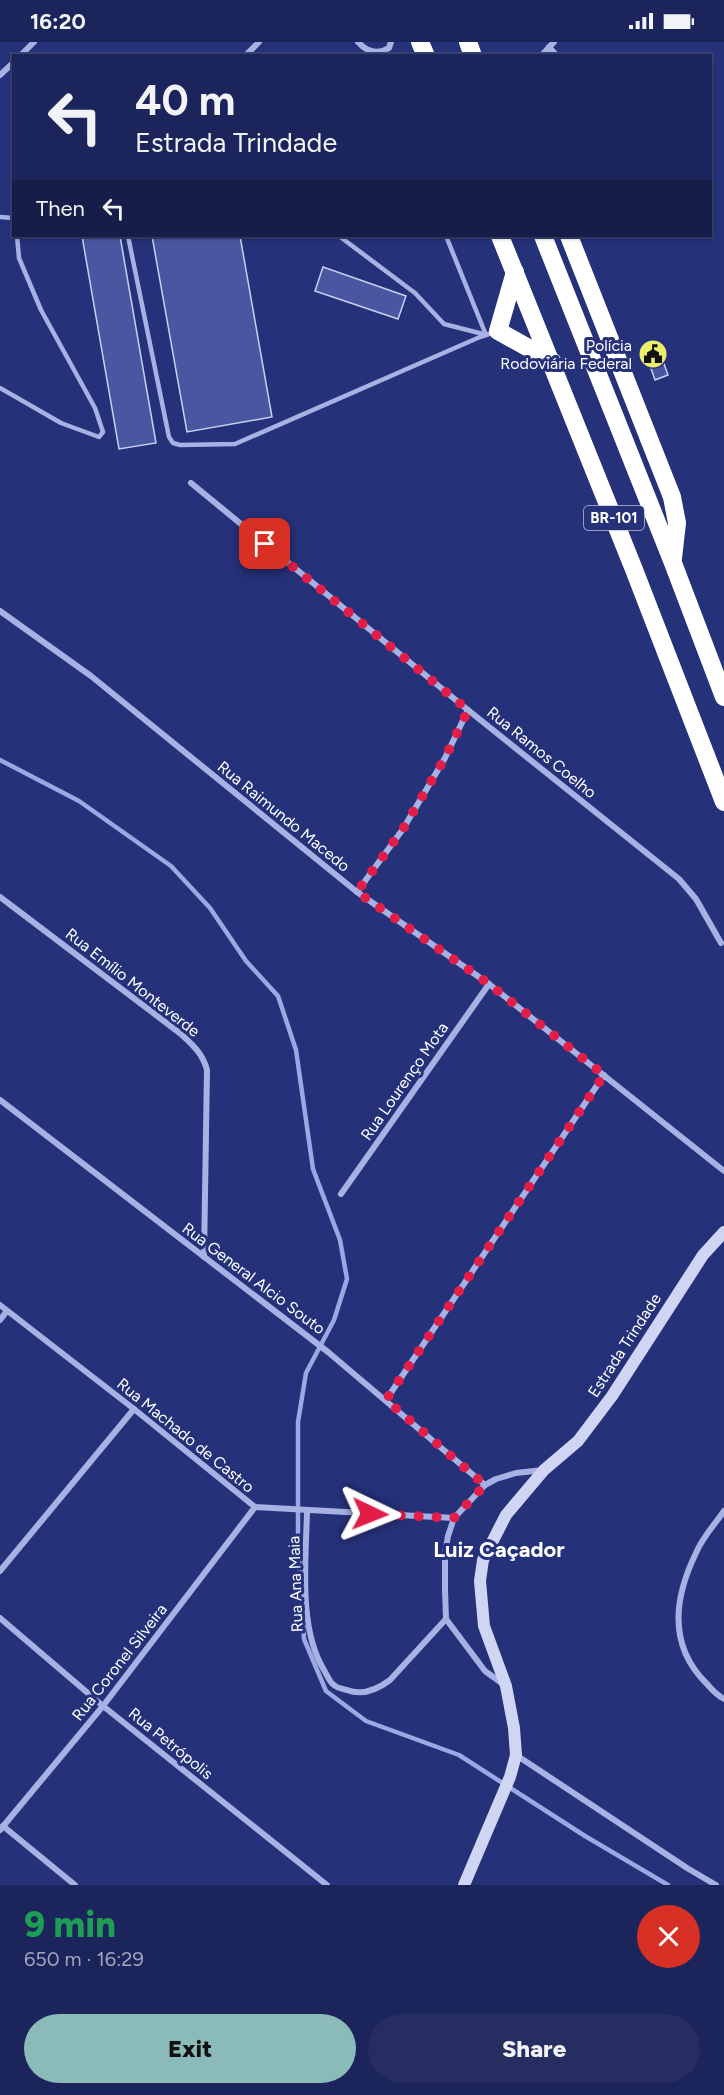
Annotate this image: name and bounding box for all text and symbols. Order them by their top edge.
text: 16:20 [30,8,86,35]
text: 40 m [135,75,235,126]
icon: left [36,78,114,156]
text: Estrada Trindade [135,126,337,159]
icon: left [97,192,130,225]
text: Then [36,195,85,222]
place label: Polícia Rodoviária Federal [500,336,632,373]
public building icon: Polícia Rodoviária Federal [637,338,669,370]
road number: BR-101 [584,506,644,530]
pin [239,518,290,569]
icon: arrive [248,527,281,560]
street label: Rua Ramos Coelho [483,703,600,802]
street label: Rua Raimundo Macedo [214,757,354,876]
street label: Rua Emílio Monteverde [62,924,204,1041]
street label: Rua Lourenço Mota [357,1019,452,1144]
street label: Rua General Alcio Souto [179,1218,329,1338]
street label: Estrada Trindade [584,1290,665,1401]
street label: Rua Machado de Castro [113,1374,258,1497]
position arrow [338,1482,402,1546]
street label: Rua Ana Maia [284,1535,307,1633]
district label: Luiz Caçador [433,1536,565,1563]
street label: Rua Coronel Silveira [68,1600,171,1724]
street label: Rua Petrópolis [125,1704,217,1783]
text: 9 min [24,1903,116,1946]
button: close [637,1905,700,1968]
text: 650 m · 16:29 [24,1947,144,1971]
button: Exit [24,2014,356,2083]
button: Share [368,2014,700,2083]

